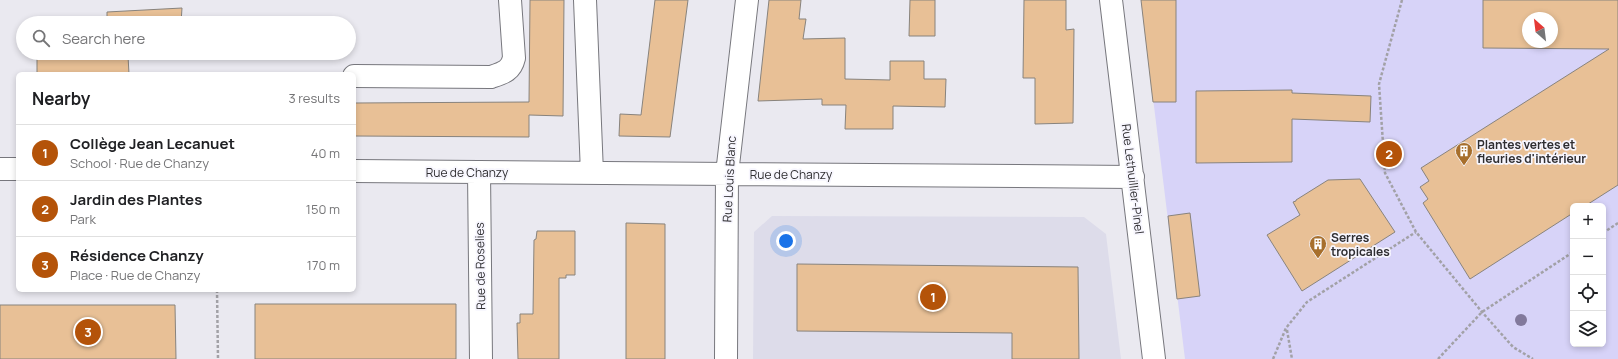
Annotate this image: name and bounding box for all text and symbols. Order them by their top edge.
north arrow [1522,12,1558,48]
search box [16,16,356,60]
icon: search [30,27,52,49]
text: Search here [62,28,145,49]
text: Nearby [32,87,90,110]
text: 3 results [288,89,340,107]
street label: Rue Lethuillier-Pinel [1118,123,1148,235]
text: Collège Jean Lecanuet [70,133,235,154]
street label: Rue Louis Blanc [718,135,740,223]
place label: Plantes vertes et fleuries d'intérieur [1477,136,1586,167]
pin: 2 [1376,139,1402,169]
building icon: Plantes vertes et fleuries d'intérieur [1454,141,1474,166]
text: 1 [42,144,48,162]
text: 40 m [311,144,340,162]
text: School · Rue de Chanzy [70,154,209,172]
street label: Rue de Chanzy [426,164,509,181]
street label: Rue de Chanzy [750,166,833,183]
text: Jardin des Plantes [70,189,202,210]
text: 2 [41,200,49,218]
text: 150 m [306,200,340,218]
map controls [1570,203,1606,347]
button: + [1570,203,1606,239]
text: Park [70,210,96,228]
street label: Rue de Roselies [471,222,489,310]
place label: Serres tropicales [1331,229,1390,260]
your location [776,231,796,251]
building icon: Serres tropicales [1308,234,1328,259]
button: − [1570,239,1606,275]
text: Résidence Chanzy [70,245,204,266]
text: 3 [41,256,49,274]
text: 170 m [307,256,340,274]
text: Place · Rue de Chanzy [70,266,200,284]
button: locate [1570,275,1606,311]
pin: 1 [920,282,946,312]
button: layers [1570,311,1606,347]
pin: 3 [75,317,101,347]

